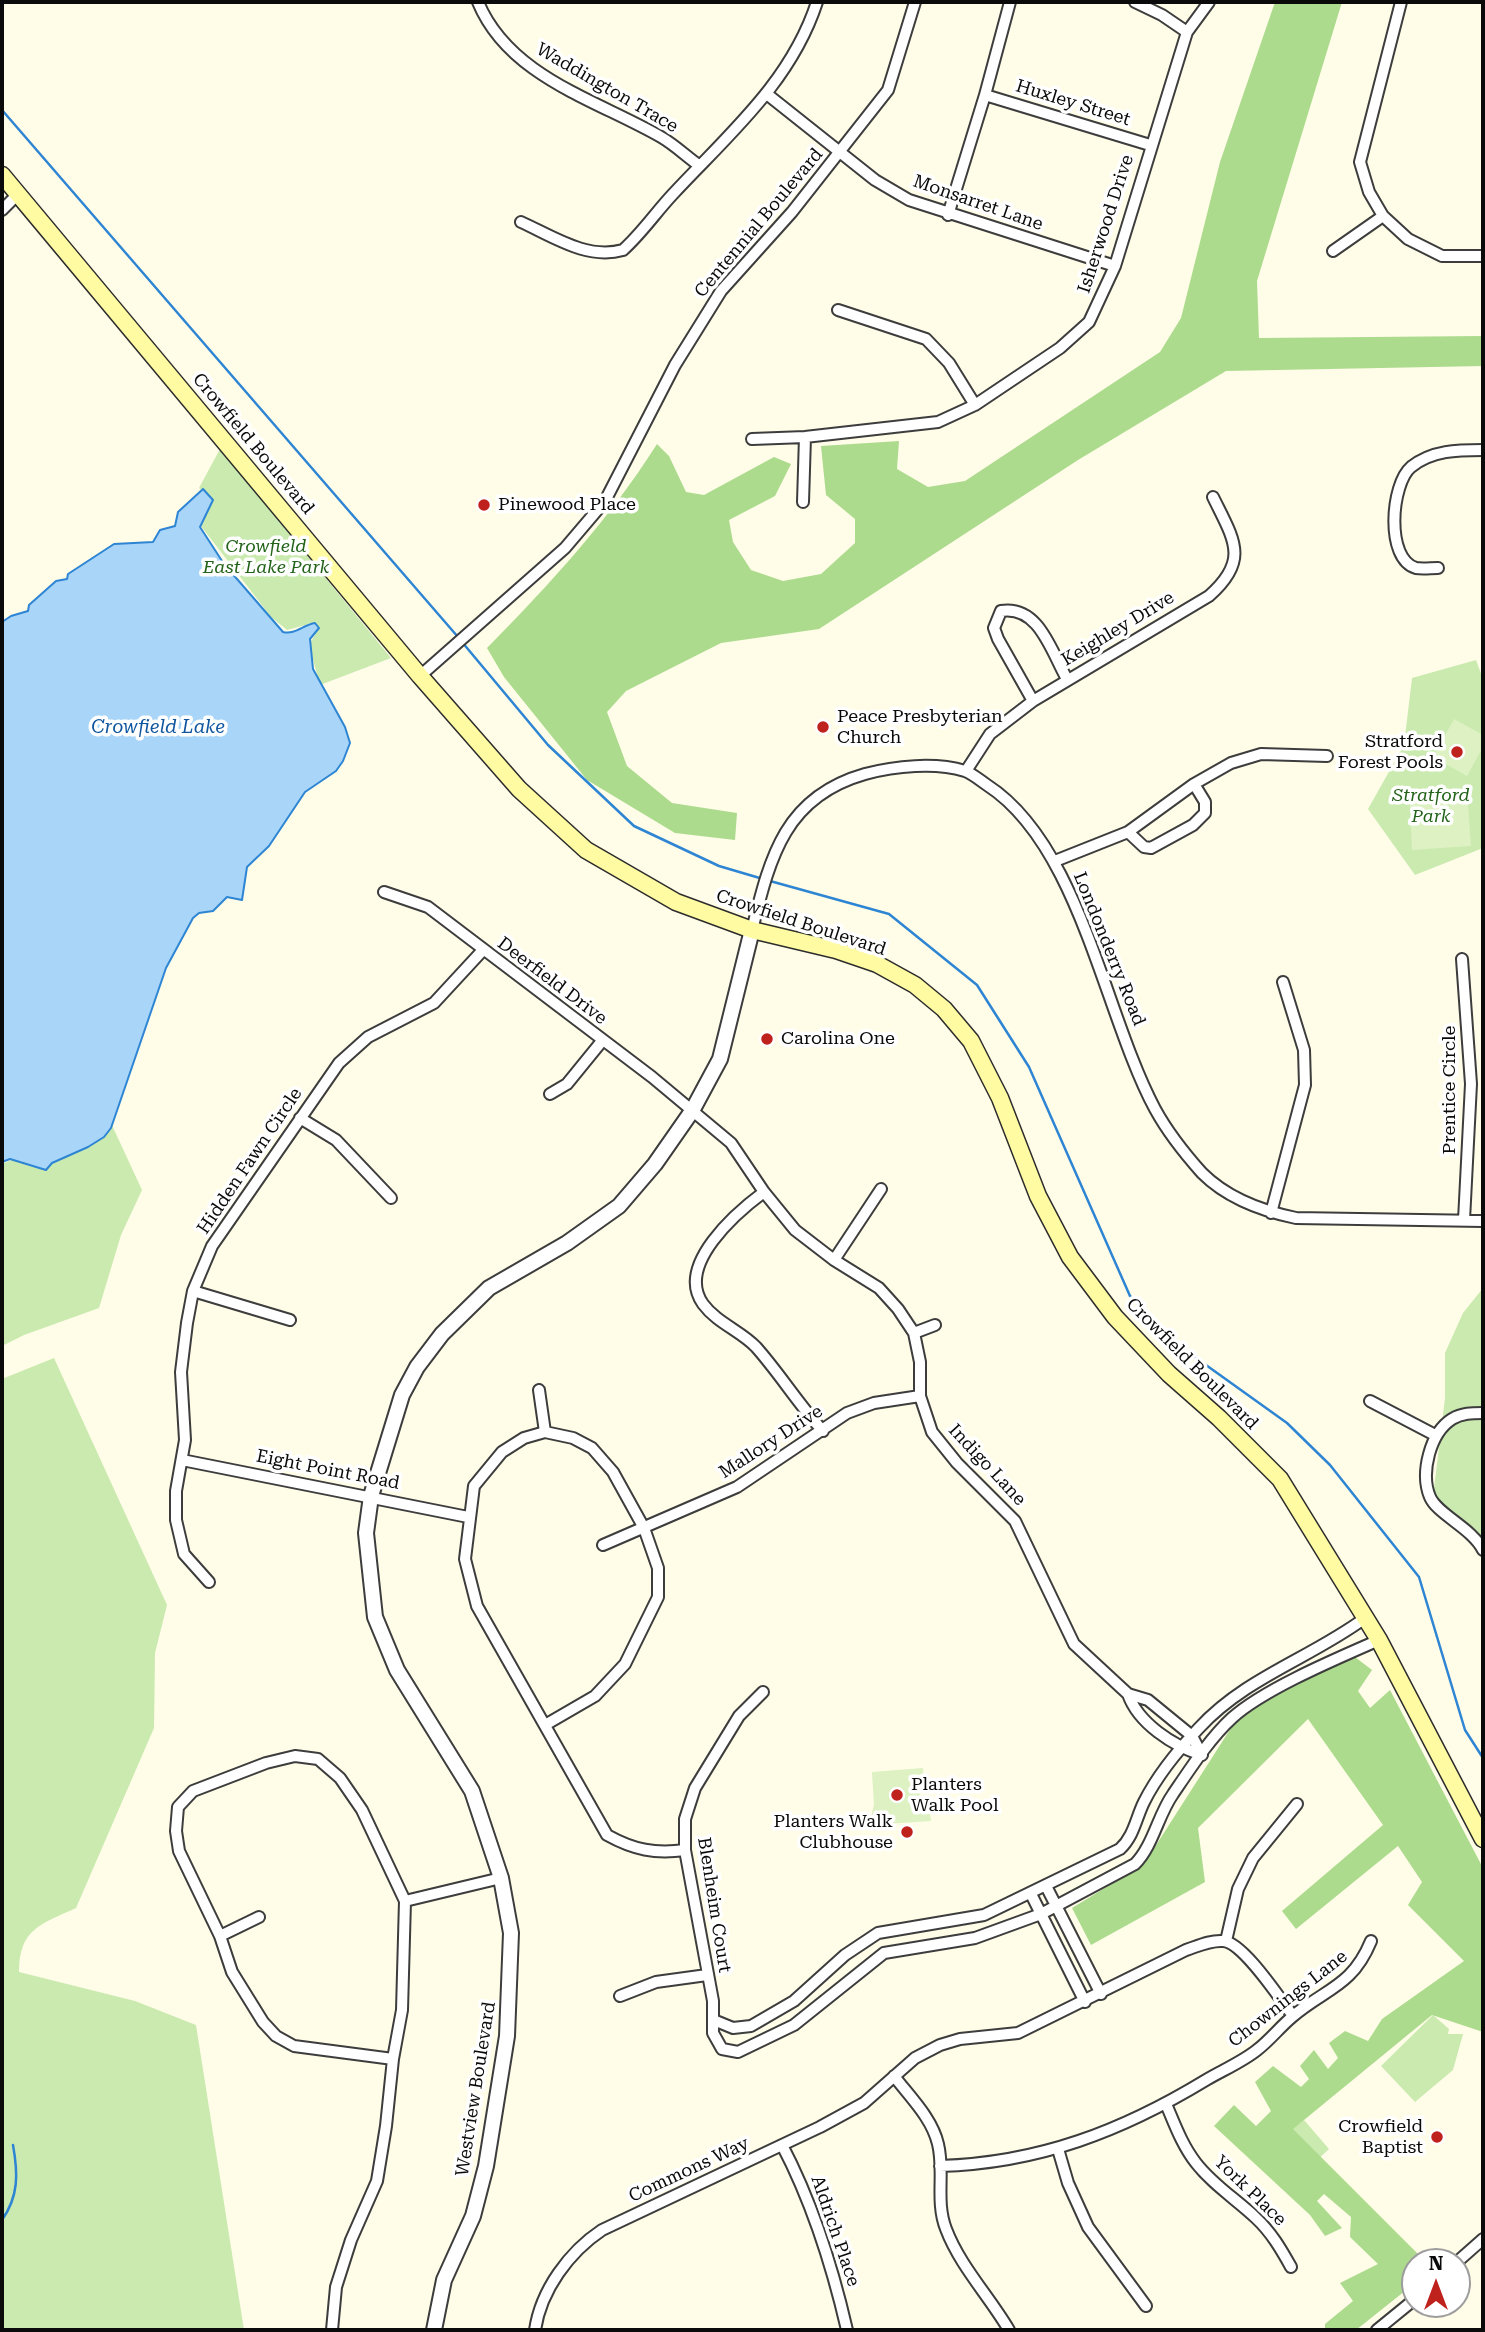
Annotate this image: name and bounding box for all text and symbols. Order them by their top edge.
street label: Waddington Trace [532,39,682,137]
street label: Huxley Street [1013,75,1133,131]
street label: Centennial Boulevard [690,144,828,302]
street label: Isherwood Drive [1073,152,1139,296]
street label: Monsarret Lane [910,171,1046,235]
street label: Crowfield Boulevard [188,369,318,519]
place label: Pinewood Place [498,494,636,516]
marker: Pinewood Place [476,497,492,513]
park label: Crowfield East Lake Park [203,536,329,578]
street label: Keighley Drive [1058,587,1178,671]
place label: Peace Presbyterian Church [837,706,1003,748]
water label: Crowfield Lake [91,716,225,738]
marker: Peace Presbyterian Church [815,719,831,735]
place label: Stratford Forest Pools [1338,731,1443,774]
marker: Stratford Forest Pools [1449,744,1465,760]
park label: Stratford Park [1392,785,1470,828]
street label: Londonderry Road [1068,869,1150,1029]
street label: Crowfield Boulevard [713,885,889,961]
street label: Deerfield Drive [493,933,611,1029]
street label: Prentice Circle [1439,1026,1461,1154]
place label: Carolina One [781,1028,895,1050]
marker: Carolina One [759,1031,775,1047]
street label: Hidden Fawn Circle [193,1084,307,1238]
street label: Crowfield Boulevard [1122,1294,1262,1434]
street label: Mallory Drive [715,1401,827,1483]
street label: Indigo Lane [944,1420,1030,1510]
street label: Eight Point Road [255,1446,401,1494]
place label: Planters Walk Pool [911,1774,999,1816]
marker: Planters Walk Pool [889,1787,905,1803]
place label: Planters Walk Clubhouse [773,1811,893,1854]
marker: Planters Walk Clubhouse [899,1824,915,1840]
street label: Blenheim Court [693,1836,735,1974]
street label: Chownings Lane [1224,1946,1352,2052]
street label: Westview Boulevard [452,2000,500,2178]
place label: Crowfield Baptist [1338,2116,1423,2158]
marker: Crowfield Baptist [1429,2129,1445,2145]
street label: Commons Way [625,2133,753,2207]
street label: York Place [1209,2151,1291,2231]
street label: Aldrich Place [806,2173,864,2289]
north arrow [1401,2248,1471,2318]
text: N [1429,2252,1443,2275]

